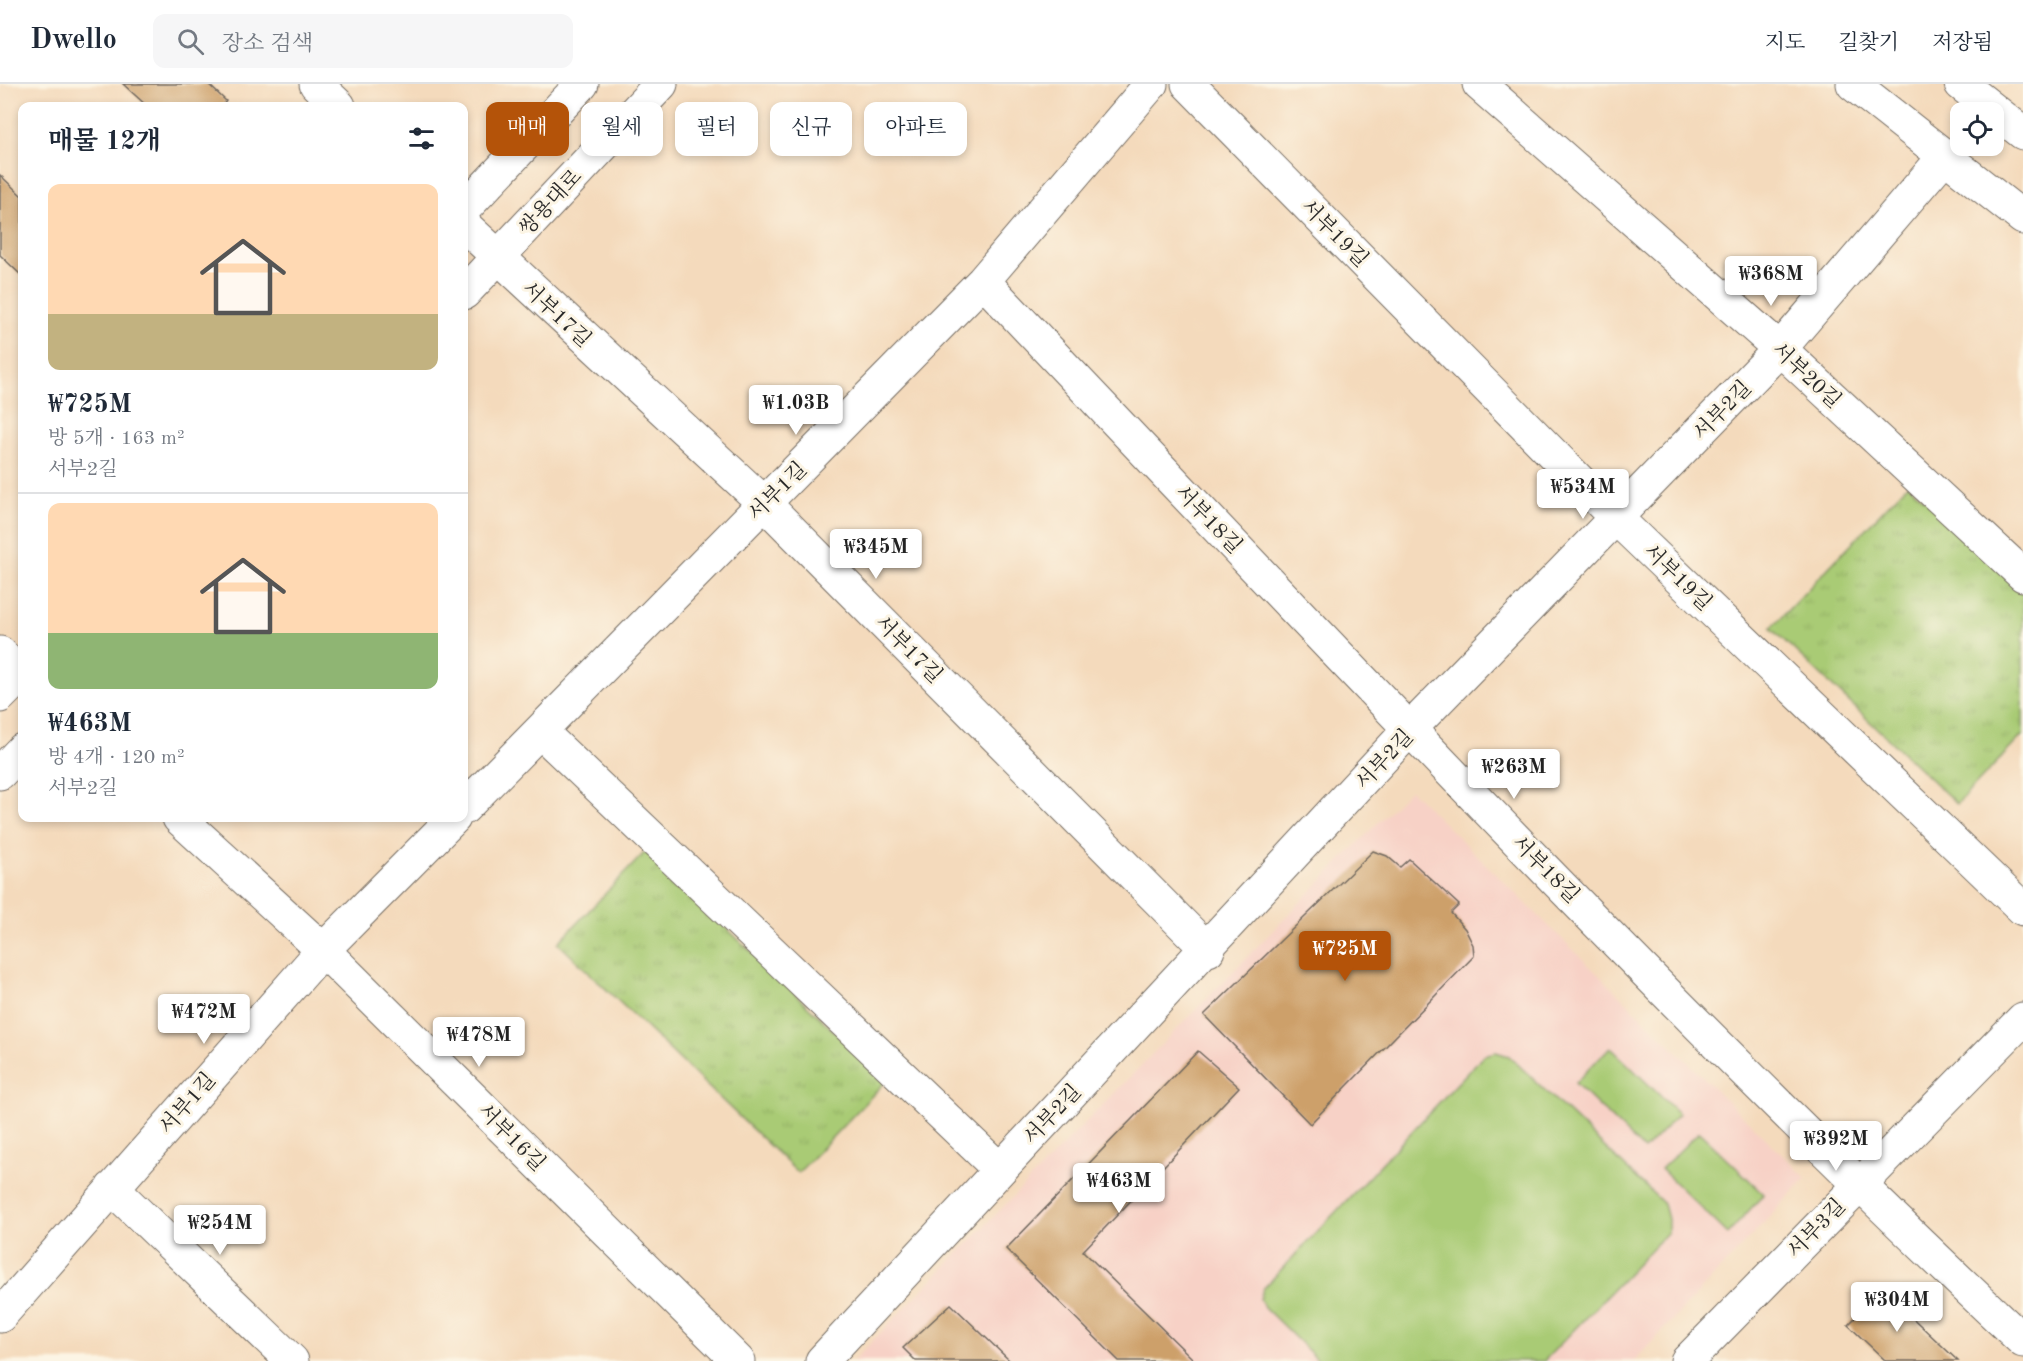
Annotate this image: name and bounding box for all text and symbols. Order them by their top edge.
search box [153,14,573,68]
icon: search [174,25,207,58]
text: Dwello [30,27,117,55]
text: 장소 검색 [222,33,313,55]
text: 지도 [1765,33,1805,54]
text: 길찾기 [1838,33,1899,54]
text: 저장됨 [1932,33,1993,54]
chip: 매매 [486,102,569,156]
chip: 월세 [581,102,663,156]
chip: 필터 [675,102,758,156]
chip: 신규 [770,102,852,156]
chip: 아파트 [864,102,967,156]
map controls [1950,102,2004,156]
button: locate [1950,102,2004,156]
icon: filters [405,122,438,155]
text: 매물 12개 [48,129,161,155]
street label: 쌍용대로 [514,165,586,240]
street label: 서부19길 [1296,195,1373,272]
icon: home [189,223,297,331]
pin: ₩368M [1729,256,1813,307]
text: ₩368M [1739,265,1803,285]
street label: 서부17길 [518,277,596,352]
street label: 서부20길 [1768,338,1846,413]
street label: 서부2길 [1689,376,1756,445]
pin: ₩1.03B [747,385,845,436]
text: ₩725M [48,392,132,418]
text: ₩1.03B [763,394,829,414]
text: 방 5개 · 163 m² [48,429,185,449]
street label: 서부1길 [743,457,811,525]
text: 서부2길 [48,460,118,480]
pin: ₩534M [1541,469,1625,520]
text: ₩534M [1551,478,1615,498]
street label: 서부18길 [1171,481,1247,558]
pin: ₩345M [834,529,918,580]
text: ₩345M [844,538,908,558]
street label: 서부19길 [1639,539,1716,615]
icon: home [189,542,297,650]
street label: 서부17길 [870,611,947,688]
text: ₩463M [48,711,132,737]
street label: 서부2길 [1351,725,1418,794]
text: 방 4개 · 120 m² [48,748,185,768]
pin: ₩263M [1472,749,1556,800]
text: ₩263M [1482,758,1546,778]
text: 서부2길 [48,779,118,799]
street label: 서부18길 [1507,831,1584,908]
pin: ₩725M [1303,931,1387,982]
text: ₩725M [1313,940,1377,960]
pin: ₩472M [162,994,246,1045]
text: ₩472M [172,1003,236,1023]
pin: ₩478M [437,1017,521,1068]
text: ₩478M [447,1026,511,1046]
street label: 서부1길 [155,1068,220,1138]
street label: 서부2길 [1019,1080,1086,1149]
street label: 서부16길 [473,1099,550,1176]
pin: ₩392M [1794,1121,1878,1172]
text: ₩392M [1804,1130,1868,1150]
pin: ₩463M [1077,1163,1161,1214]
text: ₩463M [1087,1172,1151,1192]
street label: 서부3길 [1783,1194,1850,1263]
pin: ₩254M [178,1205,262,1256]
text: ₩254M [188,1214,252,1234]
pin: ₩304M [1855,1282,1939,1333]
text: ₩304M [1865,1291,1929,1311]

